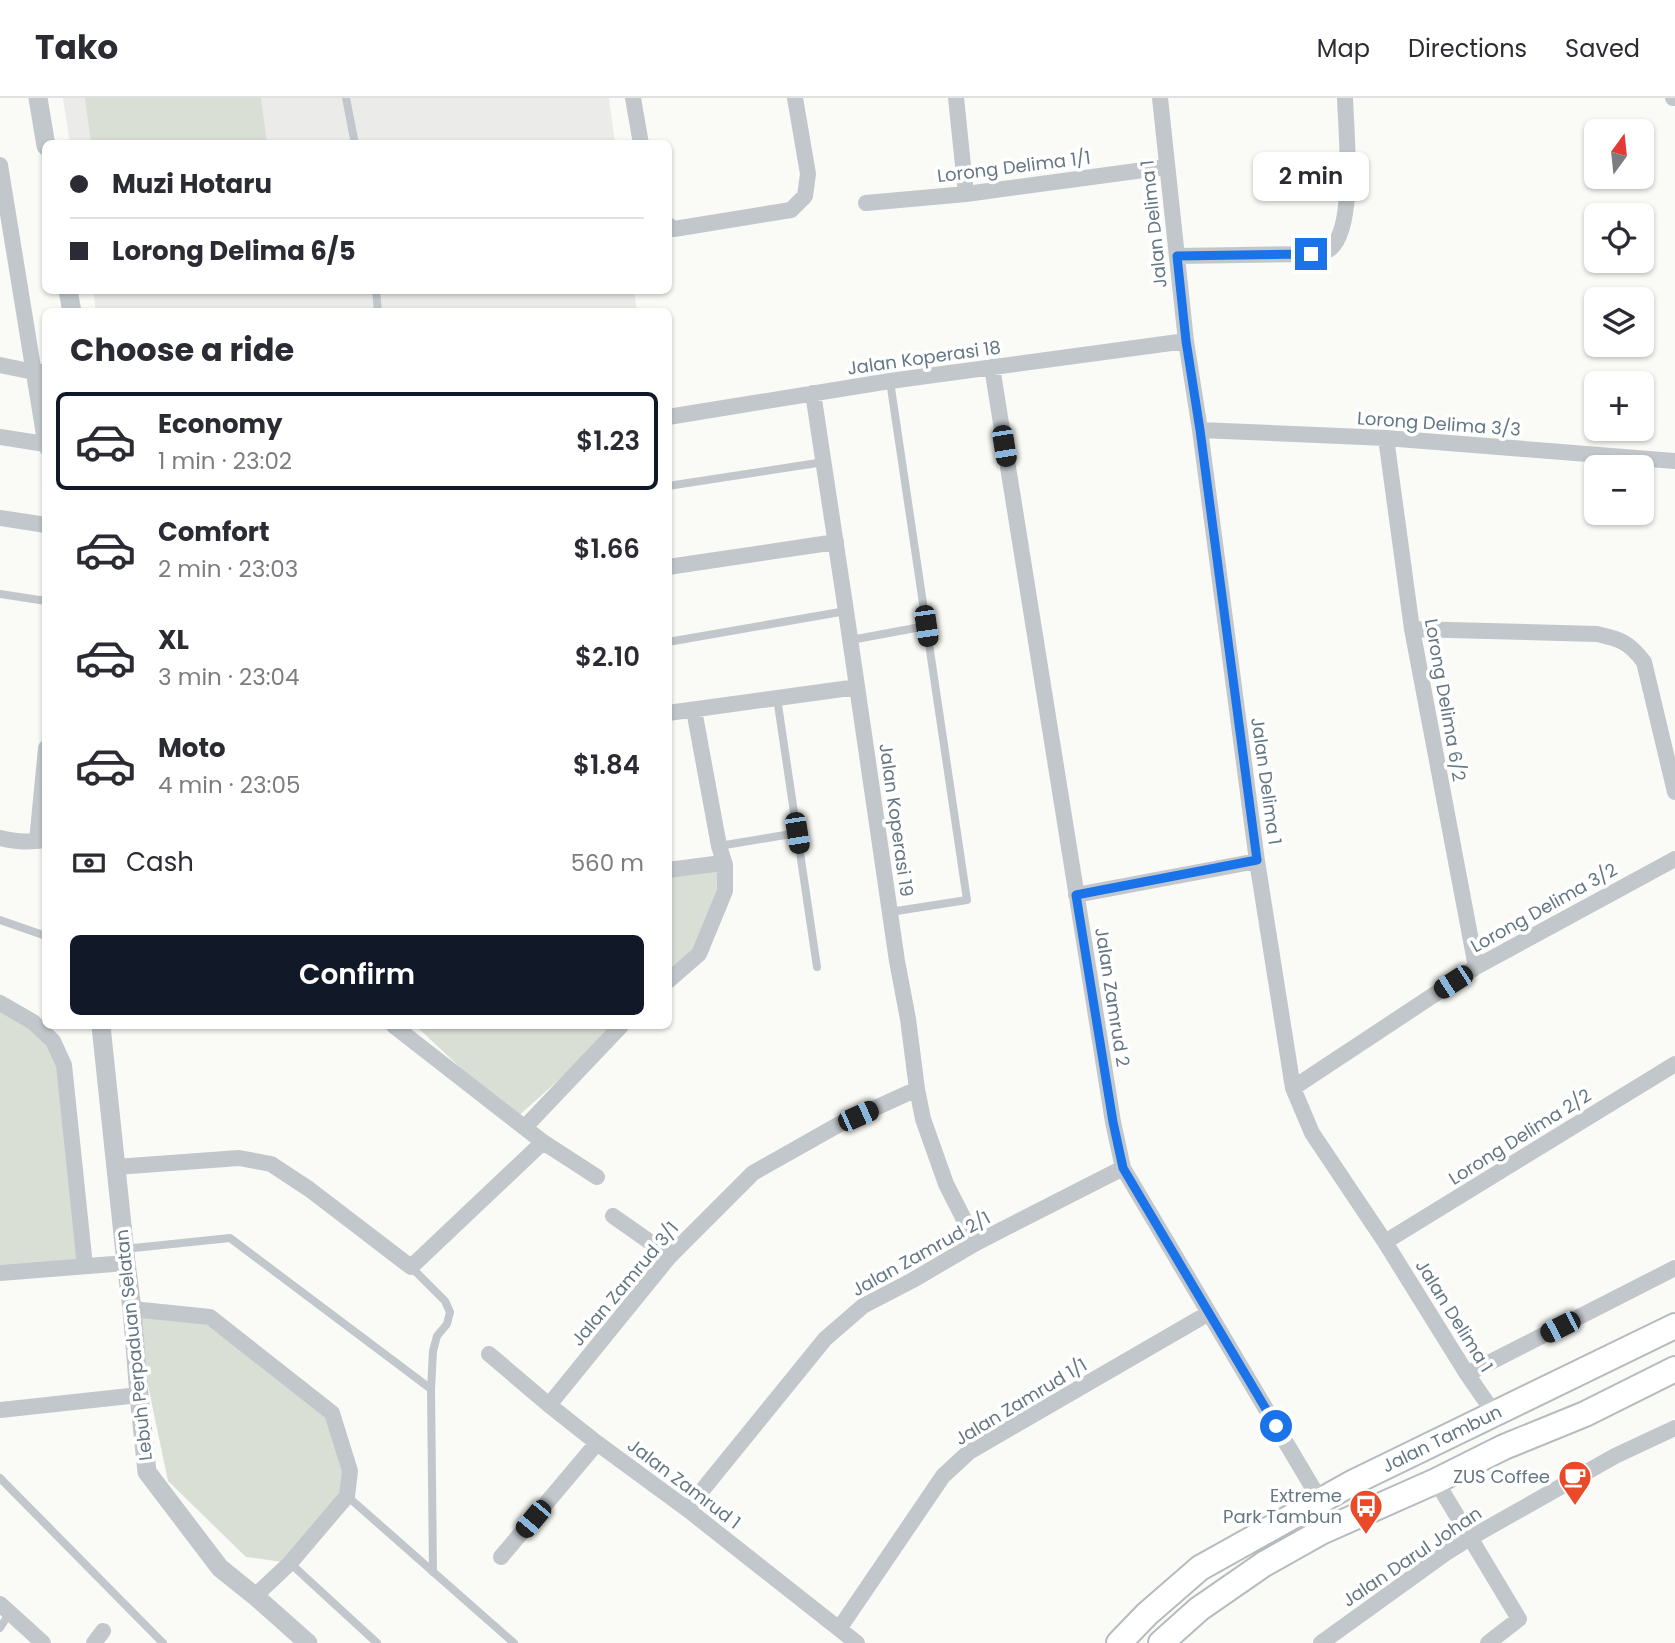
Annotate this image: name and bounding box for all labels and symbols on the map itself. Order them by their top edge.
north arrow [1584,119,1654,189]
street label: Lorong Delima 1/1 [936,145,1092,188]
callout: 2 min [1253,152,1369,202]
street label: Jalan Delima 1 [1134,159,1173,289]
route end [1295,238,1327,270]
street label: Jalan Koperasi 18 [845,334,1002,381]
street label: Lorong Delima 3/3 [1356,405,1522,442]
car [991,424,1018,468]
car [913,604,940,648]
street label: Lorong Delima 6/2 [1419,617,1472,783]
street label: Jalan Delima 1 [1245,715,1288,846]
street label: Jalan Koperasi 19 [873,742,920,898]
car [784,811,811,855]
street label: Lorong Delima 3/2 [1466,857,1621,958]
street label: Jalan Zamrud 2 [1089,926,1136,1068]
car [1430,962,1477,1002]
street label: Lorong Delima 2/2 [1444,1083,1596,1191]
car [835,1098,882,1134]
street label: Jalan Zamrud 2/1 [847,1205,995,1302]
street label: Jalan Zamrud 3/1 [565,1216,684,1351]
street label: Lebuh Perpaduan Selatan [109,1228,158,1462]
street label: Jalan Delima 1 [1410,1255,1499,1377]
car [1537,1308,1584,1346]
street label: Jalan Zamrud 1/1 [950,1352,1092,1451]
street label: Jalan Tambun [1378,1399,1506,1478]
route start [1260,1410,1292,1442]
street label: Jalan Zamrud 1 [622,1433,746,1535]
cafe icon: ZUS Coffee [1556,1458,1594,1507]
place label: ZUS Coffee [1453,1464,1550,1489]
place label: Extreme Park Tambun [1223,1483,1342,1529]
bus stop icon: Extreme Park Tambun [1347,1487,1385,1536]
car [512,1496,555,1542]
street label: Jalan Darul Johan [1337,1501,1486,1613]

